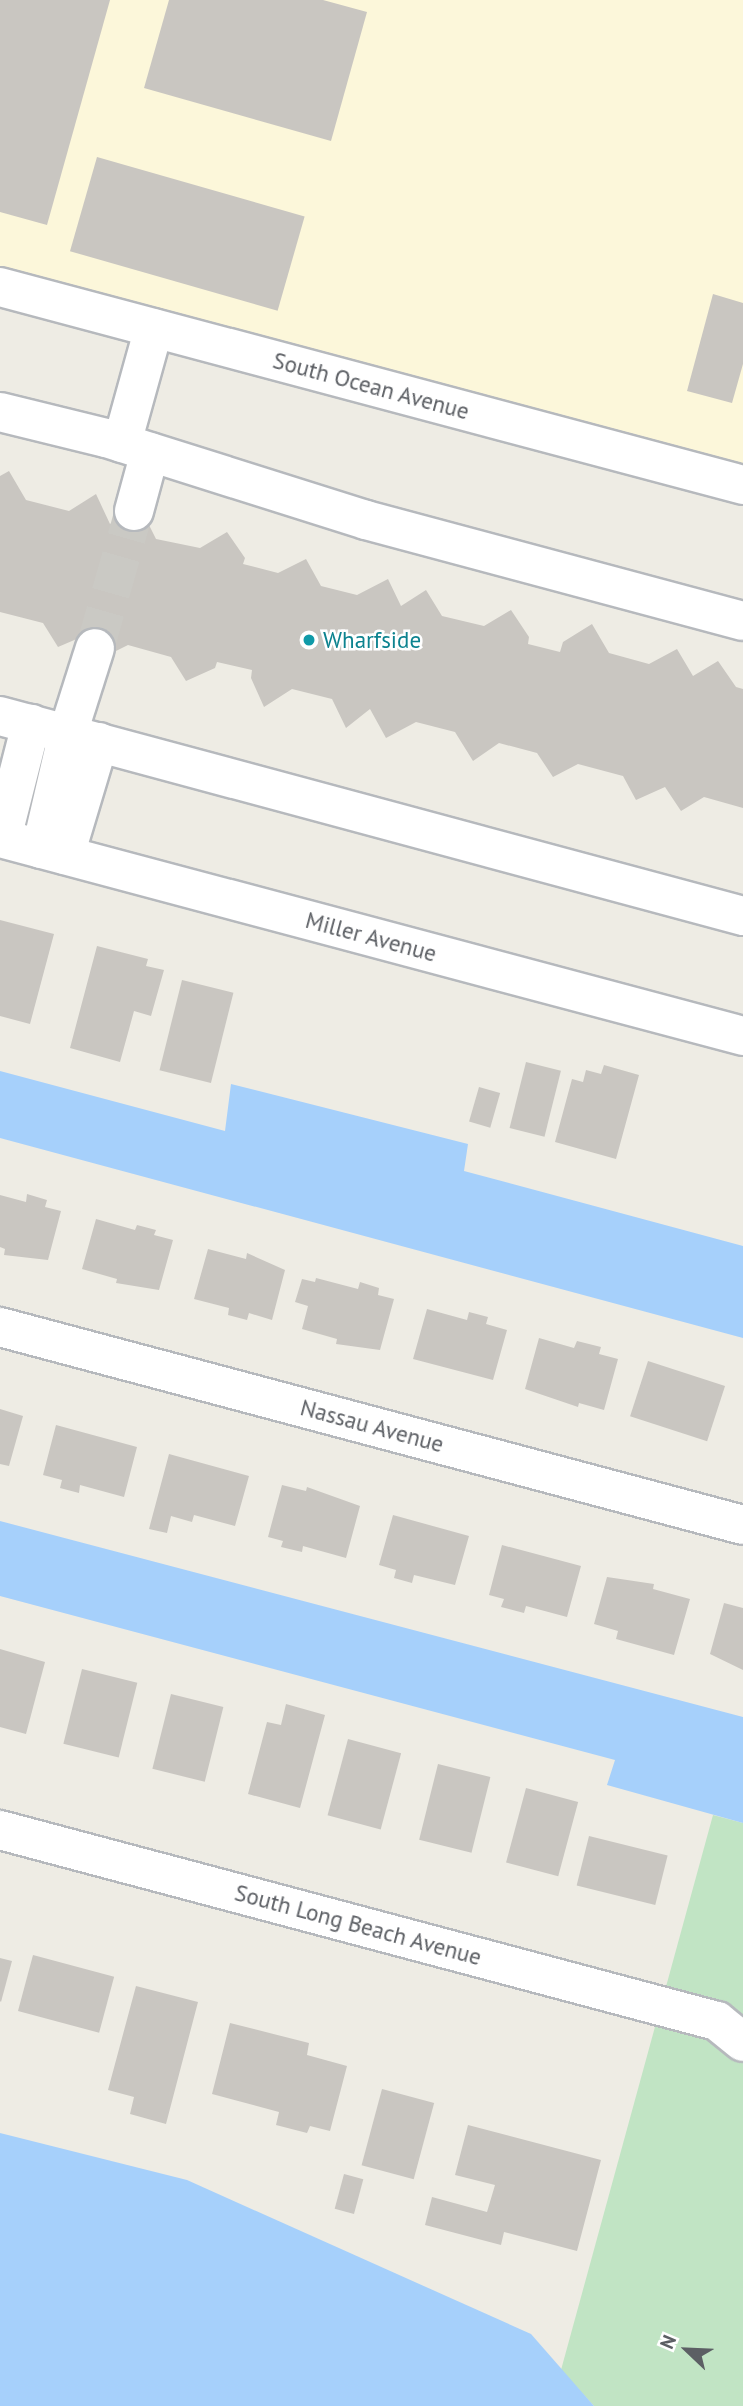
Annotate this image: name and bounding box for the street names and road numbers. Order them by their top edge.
street label: South Ocean Avenue [270,346,472,426]
street label: Miller Avenue [302,906,440,968]
street label: Nassau Avenue [297,1394,447,1458]
street label: South Long Beach Avenue [231,1879,485,1971]

